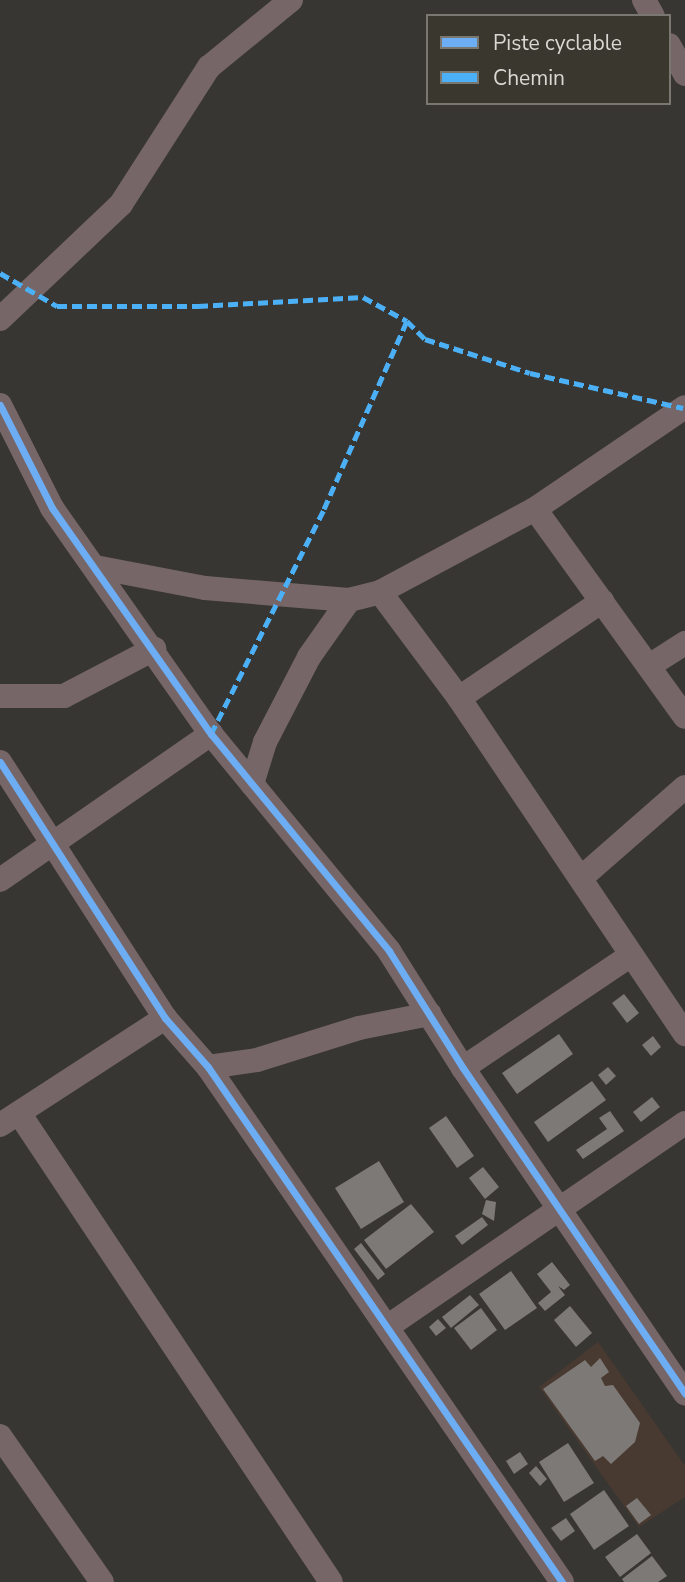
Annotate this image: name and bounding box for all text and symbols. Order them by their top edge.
legend [426,14,671,105]
text: Piste cyclable [493,29,622,57]
text: Chemin [493,64,565,92]

